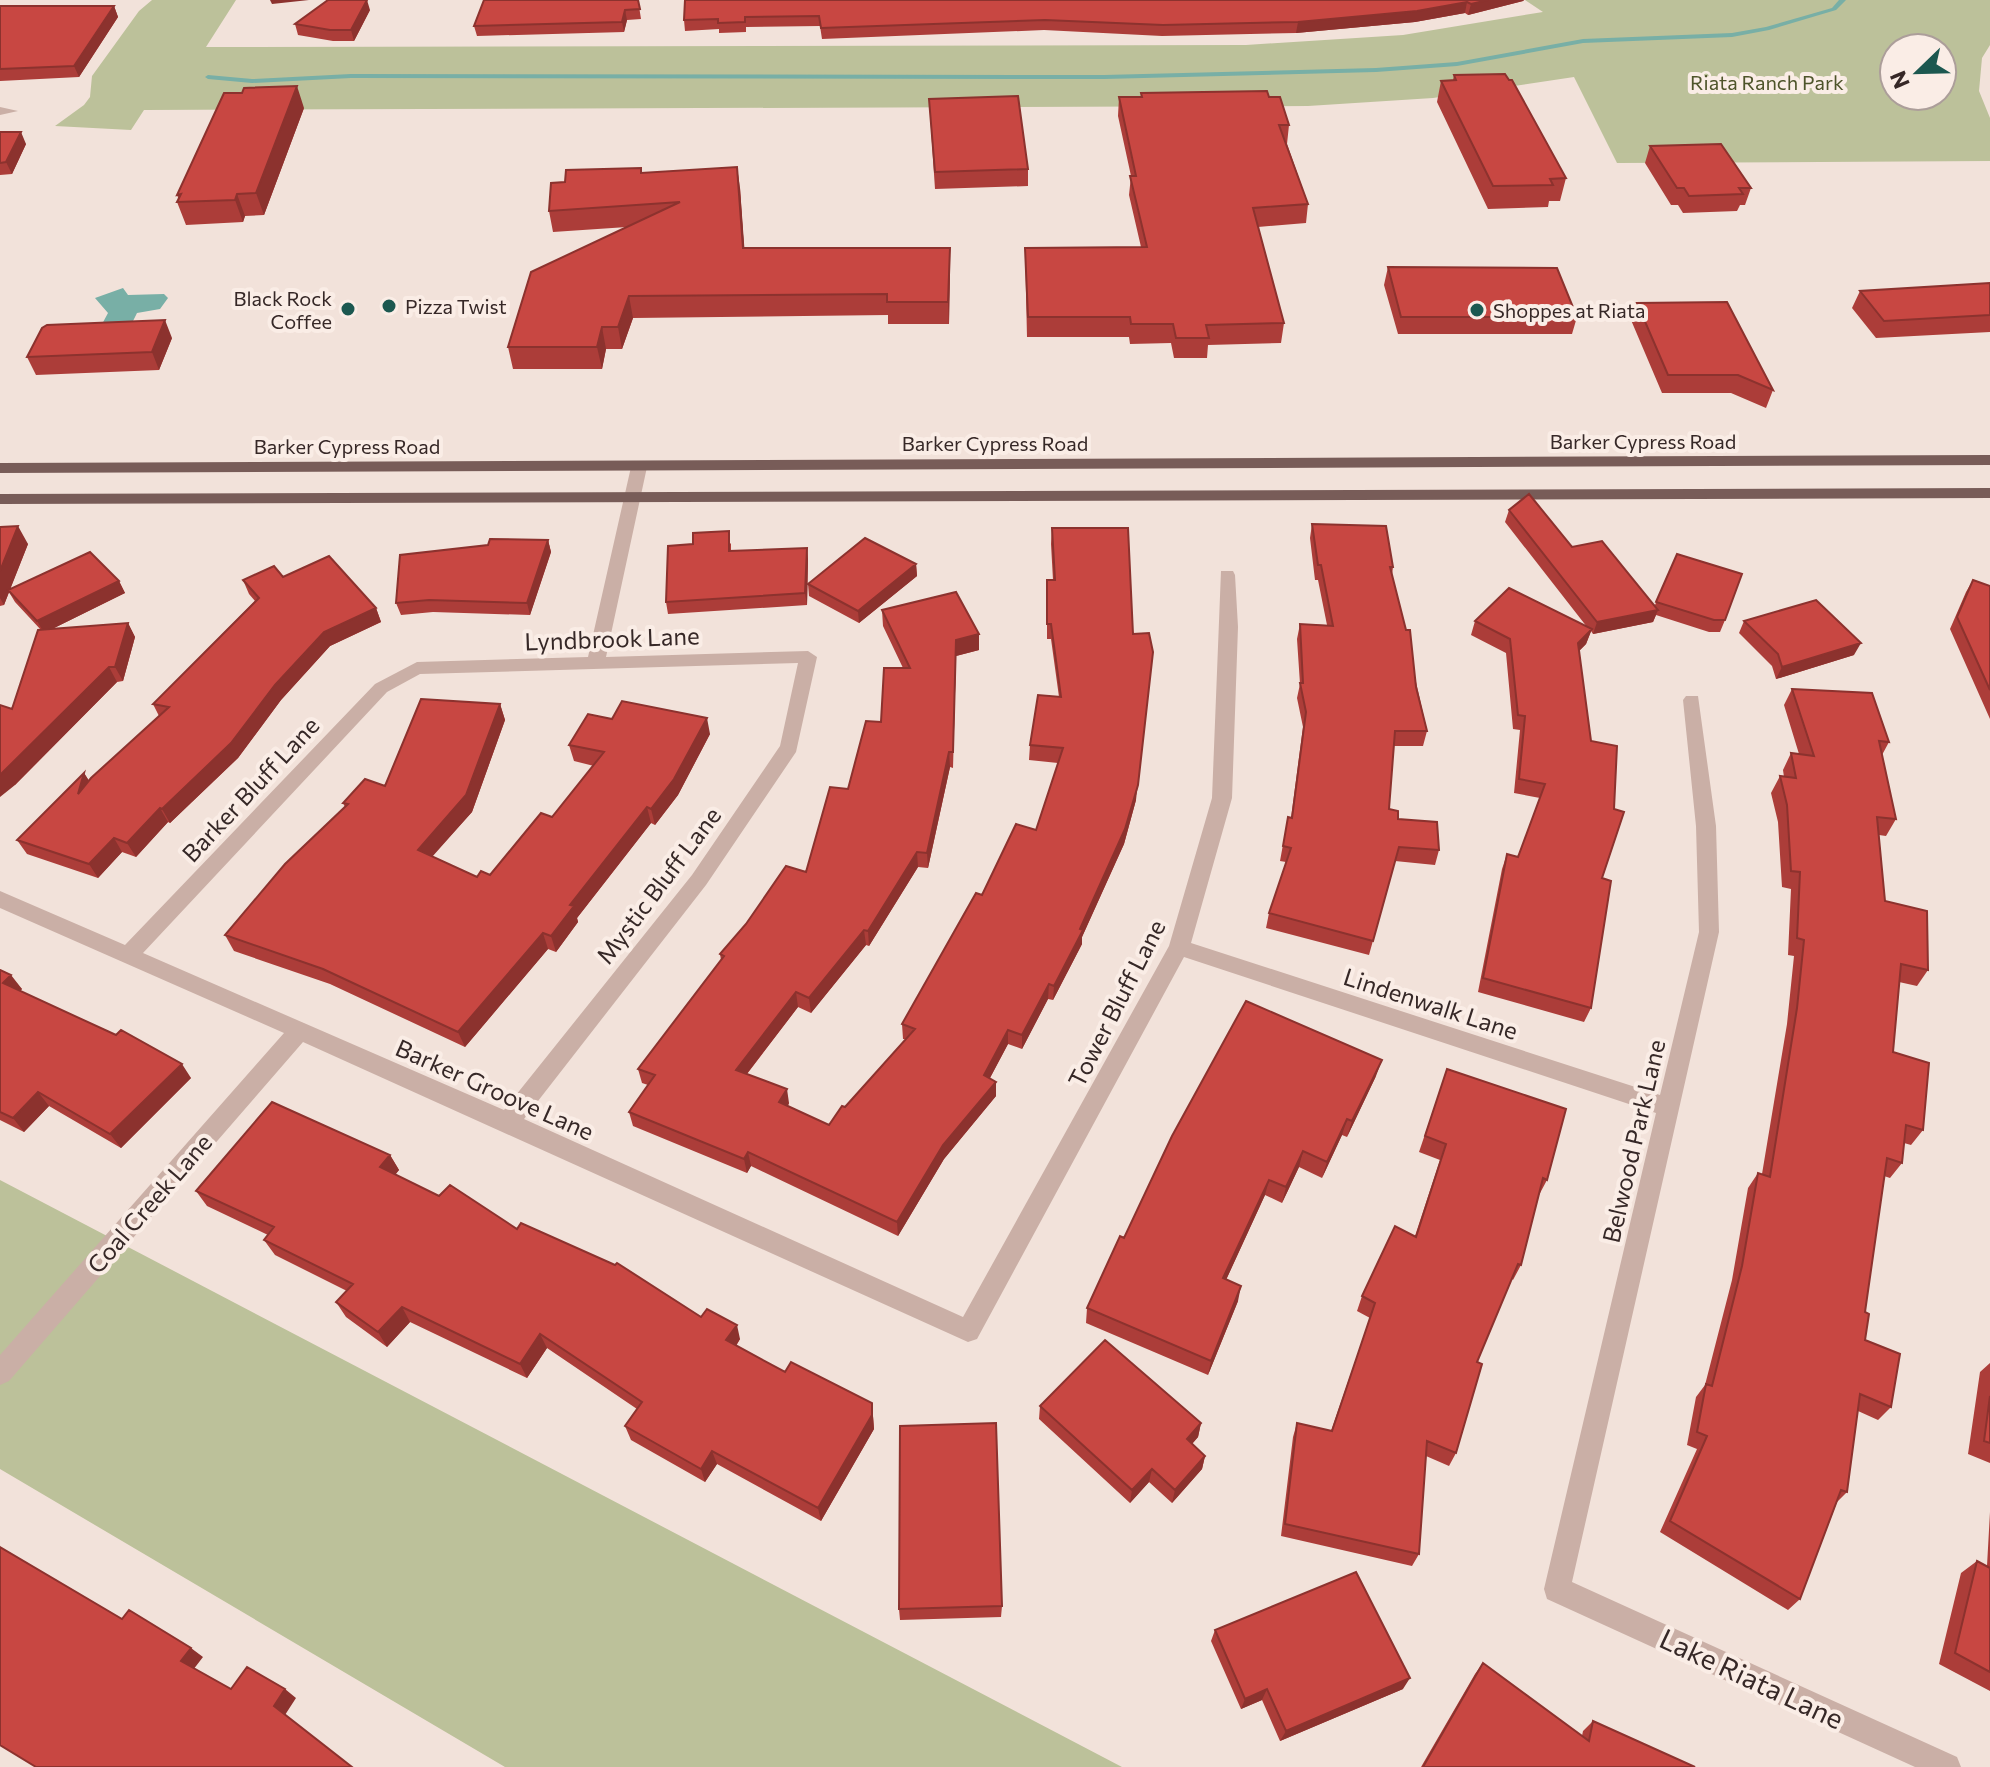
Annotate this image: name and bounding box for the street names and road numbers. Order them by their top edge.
street label: Barker Cypress Road [1550,429,1736,453]
street label: Barker Cypress Road [902,431,1088,455]
street label: Barker Cypress Road [254,434,440,458]
street label: Lyndbrook Lane [524,620,700,656]
street label: Barker Bluff Lane [175,710,325,868]
street label: Mystic Bluff Lane [590,801,726,969]
street label: Tower Bluff Lane [1061,915,1171,1091]
street label: Lindenwalk Lane [1340,961,1522,1045]
street label: Barker Groove Lane [391,1032,599,1146]
street label: Belwood Park Lane [1596,1037,1670,1245]
street label: Coal Creek Lane [81,1127,217,1279]
street label: Lake Riata Lane [1655,1621,1849,1735]

